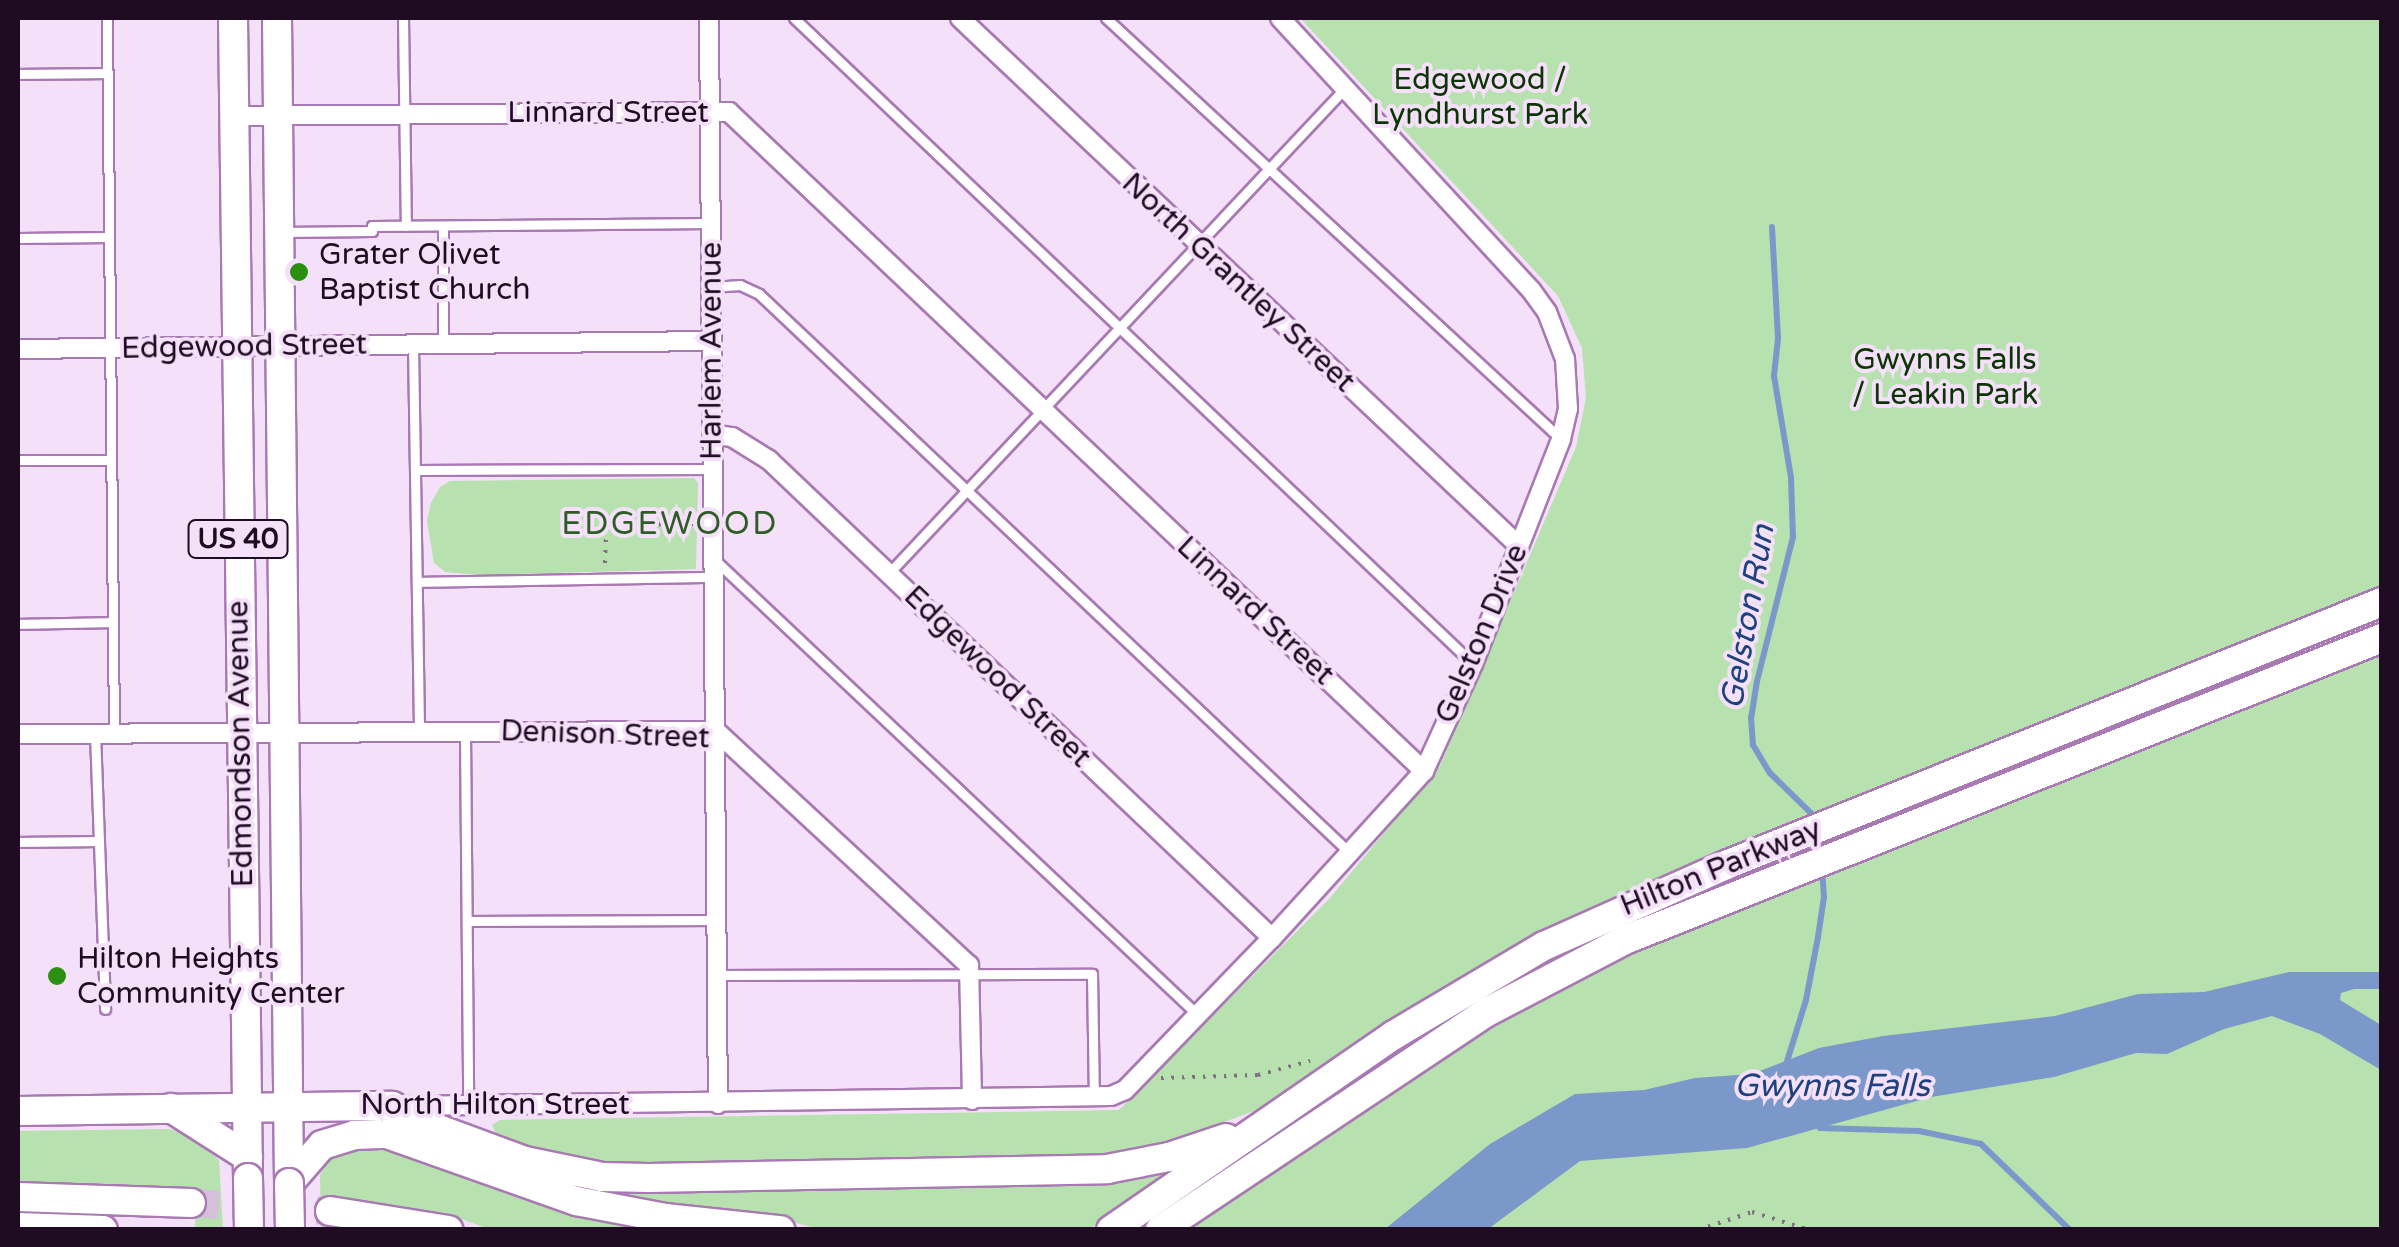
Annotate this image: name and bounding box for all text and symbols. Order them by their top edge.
park label: Edgewood / Lyndhurst Park [1372,62,1588,132]
street label: Linnard Street [507,95,709,131]
street label: North Grantley Street [1114,166,1362,400]
place label: Grater Olivet Baptist Church [319,237,530,308]
street label: Harlem Avenue [694,242,730,460]
marker: Grater Olivet Baptist Church [288,261,310,283]
street label: Edgewood Street [121,327,367,367]
park label: Gwynns Falls / Leakin Park [1852,342,2038,412]
district label: EDGEWOOD [561,505,779,543]
road number: US 40 [186,516,290,562]
water label: Gelston Run [1713,522,1783,712]
street label: Linnard Street [1169,529,1341,693]
street label: Gelston Drive [1428,539,1536,729]
street label: Edgewood Street [896,579,1098,775]
street label: Edmondson Avenue [221,600,261,888]
street label: Denison Street [500,713,710,757]
street label: Hilton Parkway [1615,811,1827,925]
place label: Hilton Heights Community Center [77,941,345,1012]
marker: Hilton Heights Community Center [46,965,68,987]
water label: Gwynns Falls [1734,1067,1930,1105]
street label: North Hilton Street [360,1087,630,1123]

